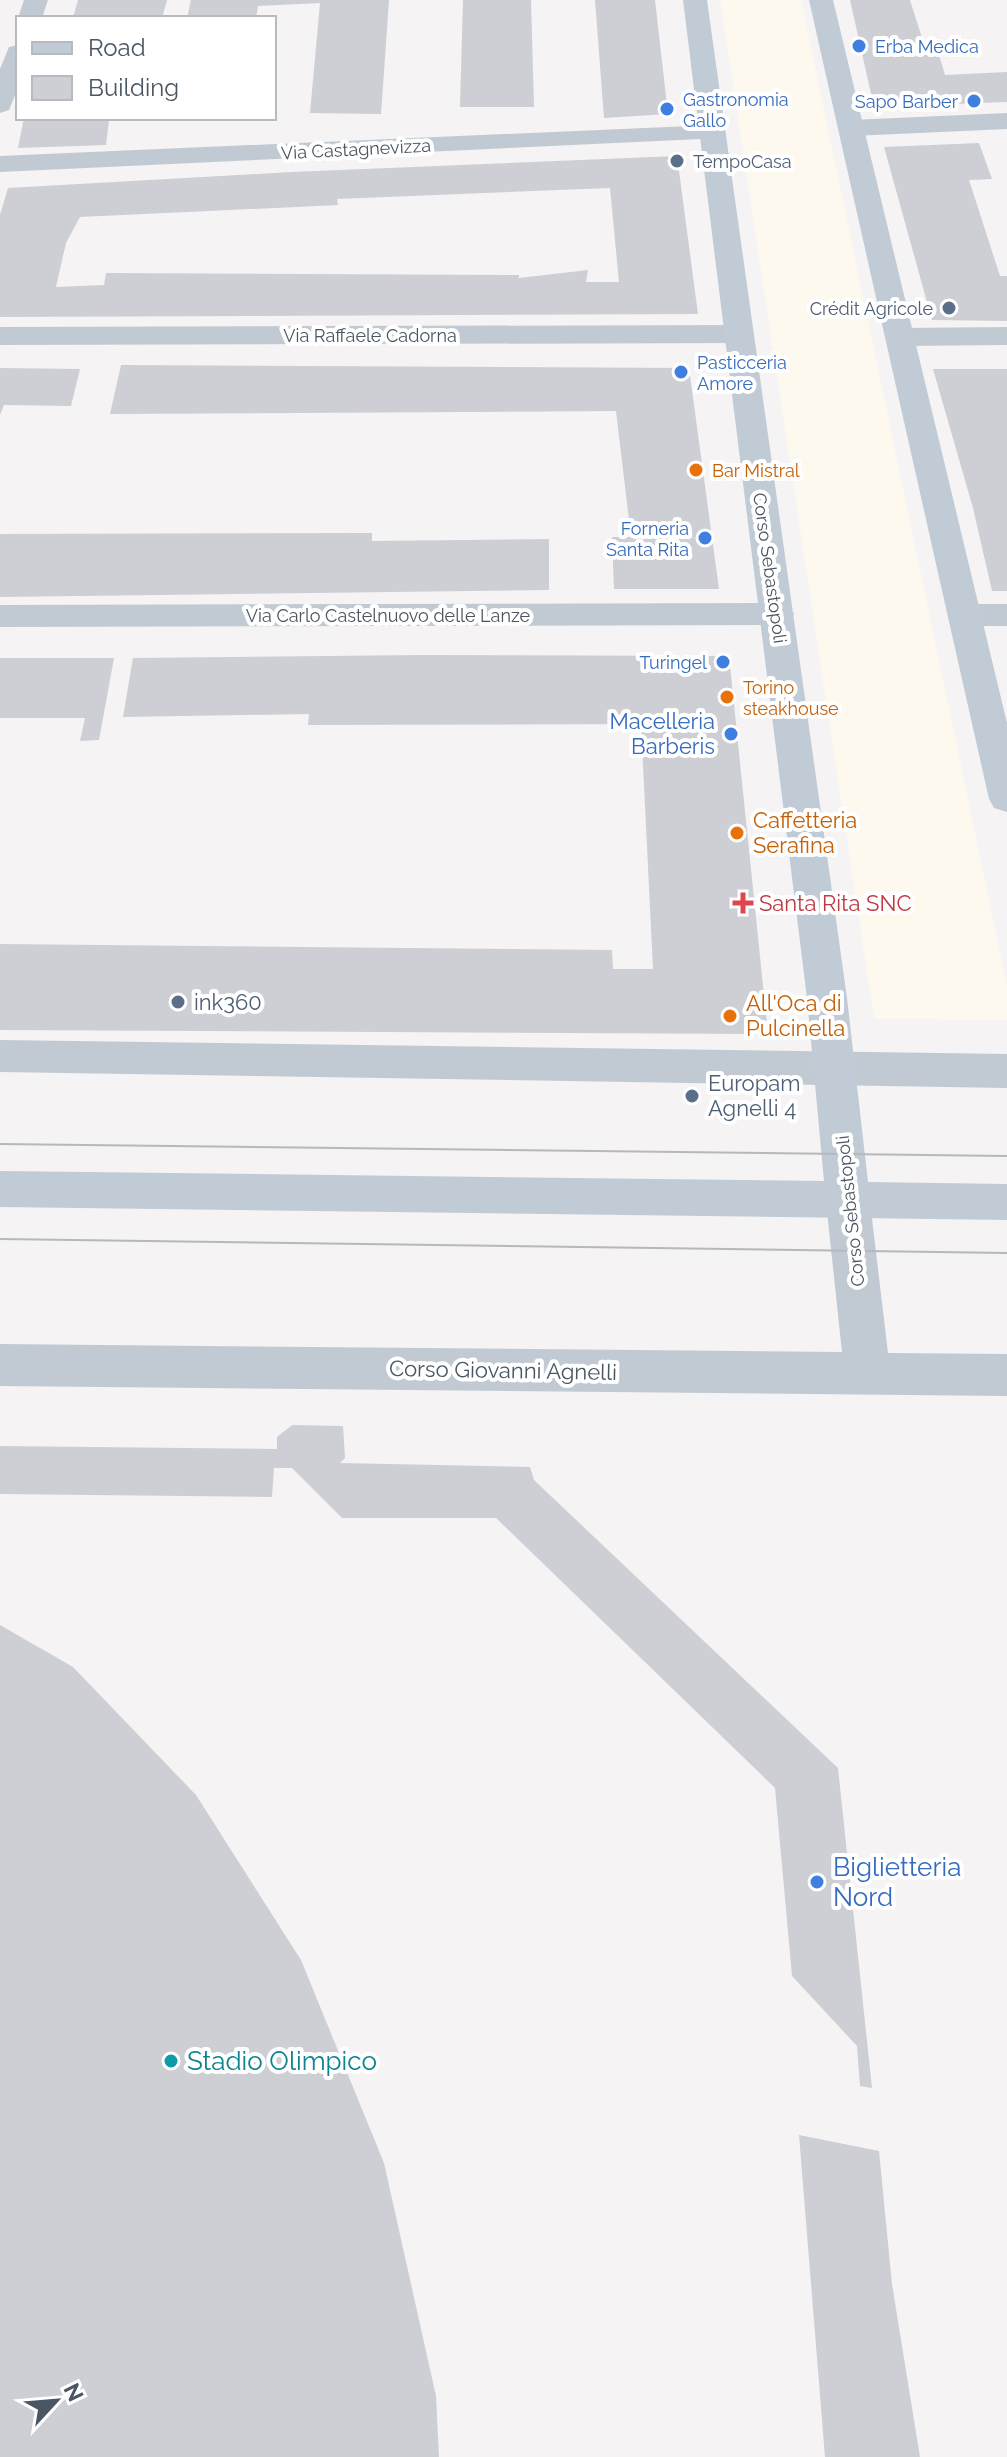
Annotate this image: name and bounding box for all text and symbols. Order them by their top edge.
legend [16,16,276,120]
text: Road [88,33,146,62]
place label: Erba Medica [875,36,979,57]
marker: Erba Medica [850,37,868,55]
text: Building [88,73,179,102]
place label: Gastronomia Gallo [683,89,789,131]
place label: Sapo Barber [855,91,959,112]
marker: Sapo Barber [965,92,983,110]
marker: Gastronomia Gallo [658,100,676,118]
street label: Via Castagnevizza [280,135,432,163]
place label: TempoCasa [693,151,792,172]
marker: TempoCasa [668,152,686,170]
place label: Crédit Agricole [810,298,933,319]
marker: Crédit Agricole [940,299,958,317]
street label: Via Raffaele Cadorna [283,325,457,346]
place label: Pasticceria Amore [697,352,787,394]
marker: Pasticceria Amore [672,363,690,381]
place label: Bar Mistral [712,460,800,481]
marker: Bar Mistral [687,461,705,479]
street label: Corso Sebastopoli [749,491,791,645]
place label: Forneria Santa Rita [606,518,689,560]
marker: Forneria Santa Rita [696,529,714,547]
street label: Via Carlo Castelnuovo delle Lanze [246,605,531,626]
place label: Turingel [640,652,707,673]
marker: Turingel [714,653,732,671]
place label: Torino steakhouse [743,677,839,719]
marker: Torino steakhouse [718,688,736,706]
place label: Macelleria Barberis [610,708,715,759]
marker: Macelleria Barberis [722,725,740,743]
place label: Caffetteria Serafina [753,807,857,858]
marker: Caffetteria Serafina [728,824,746,842]
place label: Santa Rita SNC [759,890,911,916]
marker: Santa Rita SNC [734,894,752,912]
place label: ink360 [194,989,262,1015]
place label: All'Oca di Pulcinella [746,990,845,1041]
marker: ink360 [169,993,187,1011]
marker: All'Oca di Pulcinella [721,1007,739,1025]
place label: Europam Agnelli 4 [708,1070,800,1121]
marker: Europam Agnelli 4 [683,1087,701,1105]
street label: Corso Sebastopoli [832,1134,868,1288]
street label: Corso Giovanni Agnelli [389,1355,617,1385]
place label: Biglietteria Nord [833,1852,961,1912]
marker: Biglietteria Nord [808,1873,826,1891]
place label: Stadio Olimpico [187,2046,377,2076]
marker: Stadio Olimpico [162,2052,180,2070]
north arrow [16,2361,96,2441]
text: N [59,2379,89,2405]

